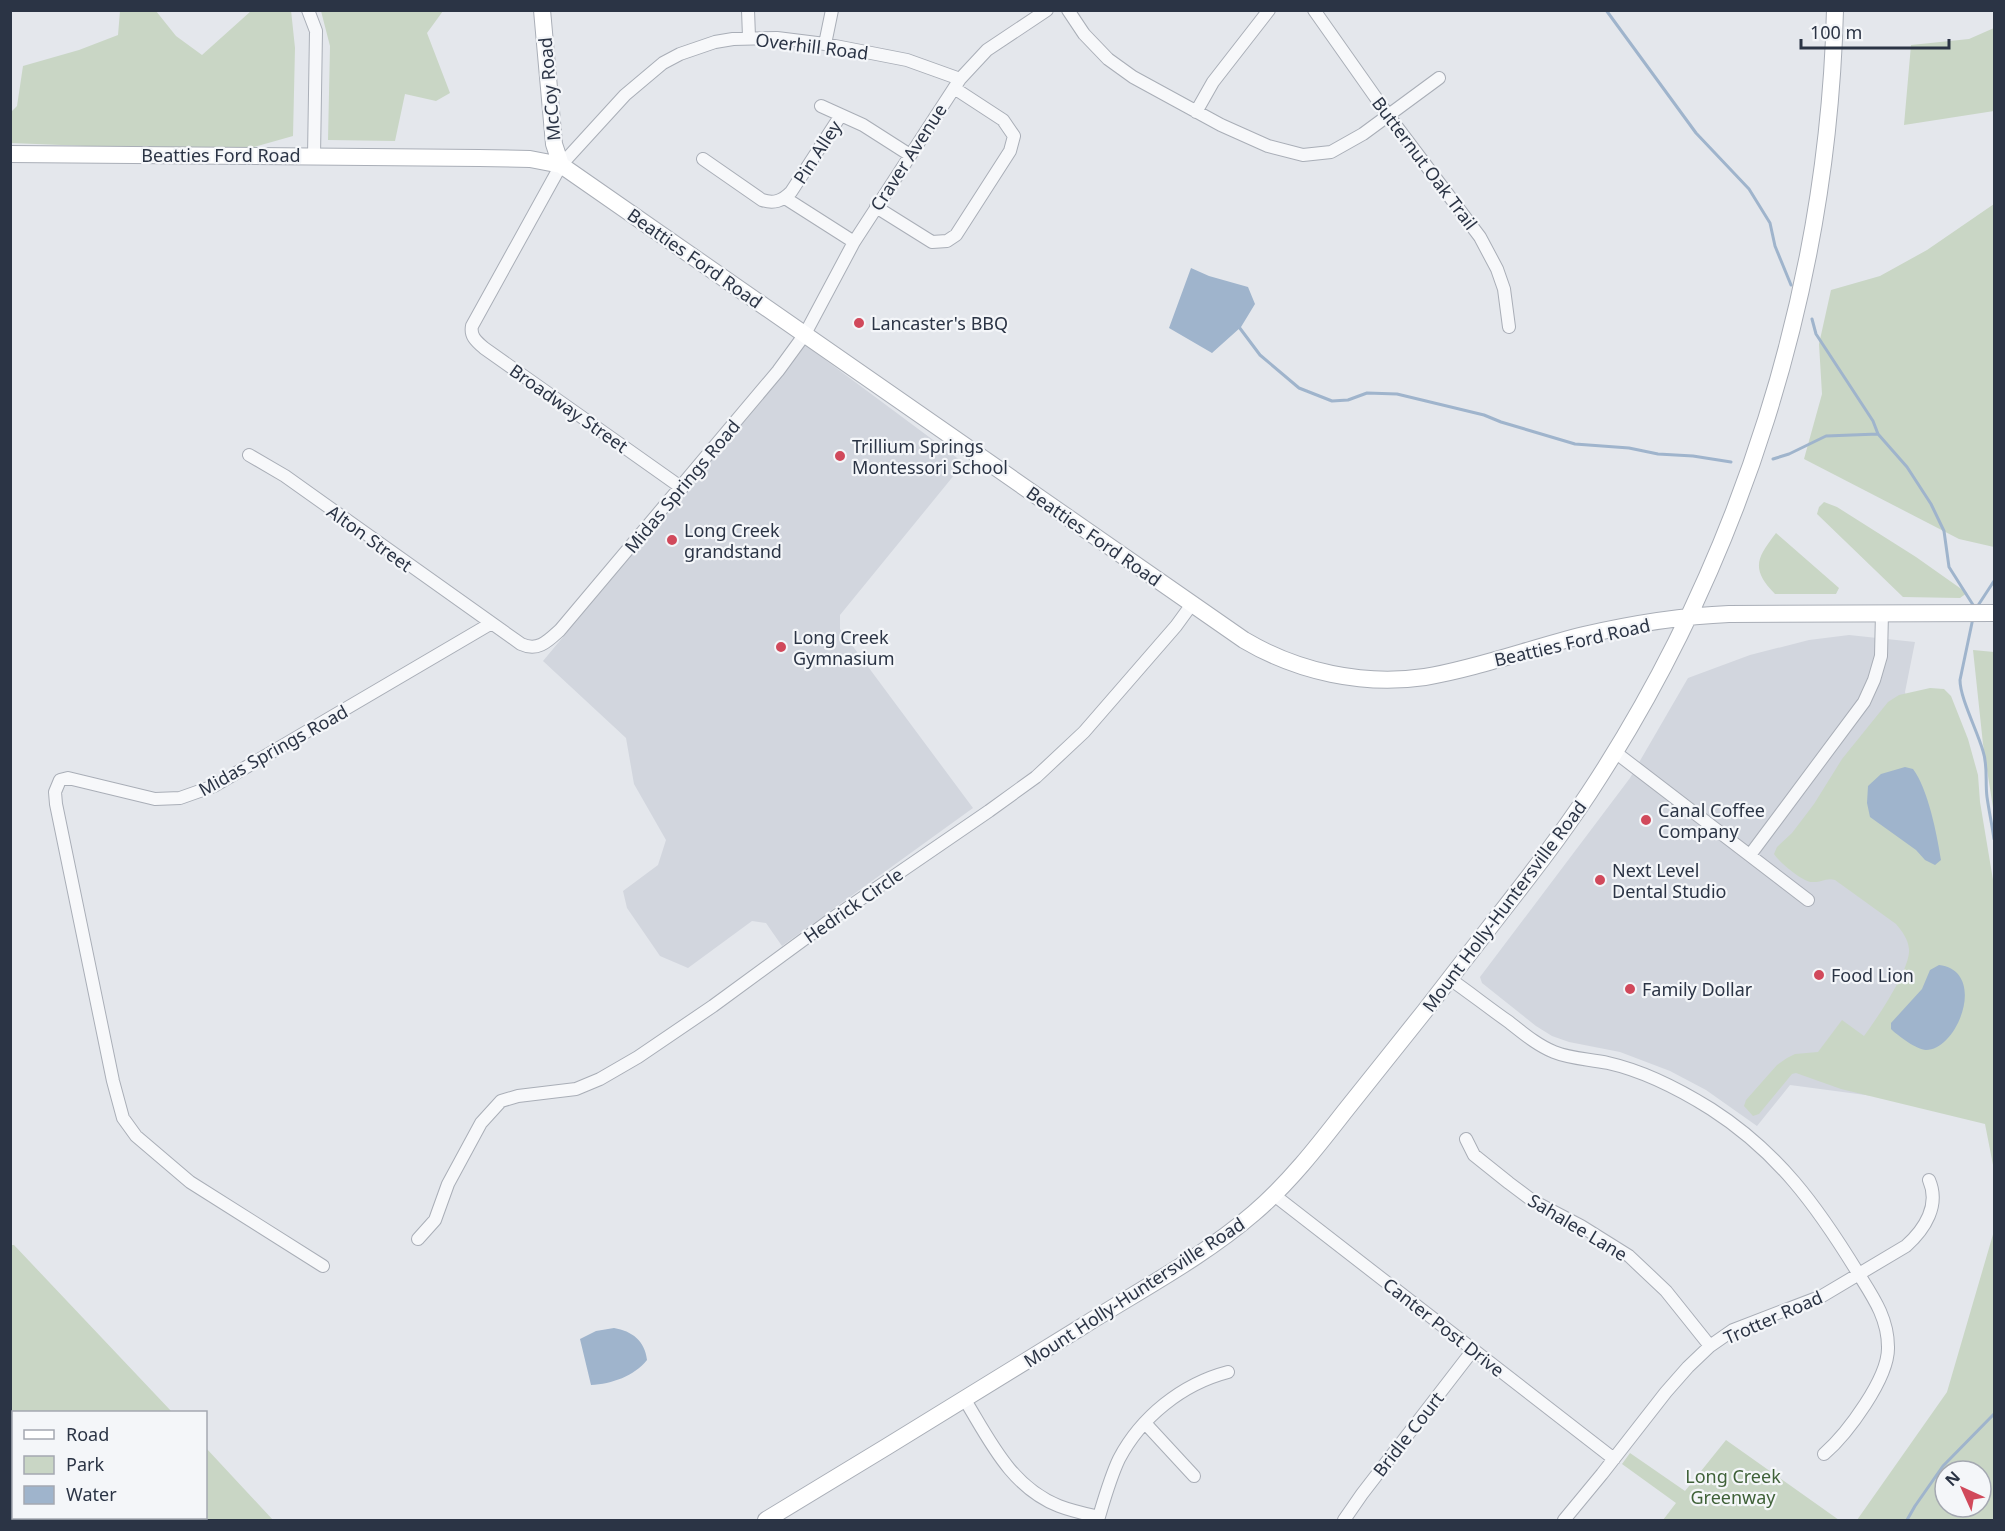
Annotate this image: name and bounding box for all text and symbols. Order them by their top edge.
scale bar [1801,12,1950,50]
text: 100 m [1810,20,1862,44]
street label: Overhill Road [754,27,870,65]
street label: McCoy Road [533,36,565,142]
street label: Butternut Oak Trail [1367,92,1483,234]
street label: Craver Avenue [864,99,952,215]
street label: Pin Alley [788,115,847,188]
street label: Beatties Ford Road [141,143,301,167]
street label: Beatties Ford Road [623,202,767,314]
place label: Lancaster's BBQ [871,311,1008,335]
marker: Lancaster's BBQ [852,316,866,330]
street label: Broadway Street [505,358,633,458]
street label: Midas Springs Road [619,414,745,558]
place label: Trillium Springs Montessori School [852,434,1008,479]
marker: Trillium Springs Montessori School [833,449,847,463]
street label: Beatties Ford Road [1022,480,1166,592]
street label: Alton Street [323,499,418,577]
place label: Long Creek grandstand [684,518,782,563]
marker: Long Creek grandstand [665,533,679,547]
street label: Beatties Ford Road [1492,612,1652,672]
place label: Long Creek Gymnasium [793,625,895,670]
marker: Long Creek Gymnasium [774,640,788,654]
street label: Midas Springs Road [194,699,352,801]
street label: Mount Holly-Huntersville Road [1417,796,1591,1016]
place label: Canal Coffee Company [1658,798,1765,843]
marker: Canal Coffee Company [1639,813,1653,827]
place label: Next Level Dental Studio [1612,858,1726,903]
street label: Hedrick Circle [799,862,907,948]
marker: Next Level Dental Studio [1593,873,1607,887]
place label: Food Lion [1831,963,1914,987]
marker: Food Lion [1812,968,1826,982]
place label: Family Dollar [1642,977,1753,1001]
marker: Family Dollar [1623,982,1637,996]
street label: Sahalee Lane [1524,1188,1632,1266]
street label: Mount Holly-Huntersville Road [1019,1212,1249,1372]
street label: Canter Post Drive [1379,1272,1509,1382]
street label: Trotter Road [1720,1285,1826,1349]
street label: Bridle Court [1367,1386,1449,1481]
legend [12,1411,207,1519]
text: Road [66,1422,109,1446]
text: Park [66,1452,104,1476]
north arrow [1933,1459,1993,1519]
park label: Long Creek Greenway [1685,1464,1781,1509]
text: N [1940,1466,1965,1491]
text: Water [66,1482,117,1506]

